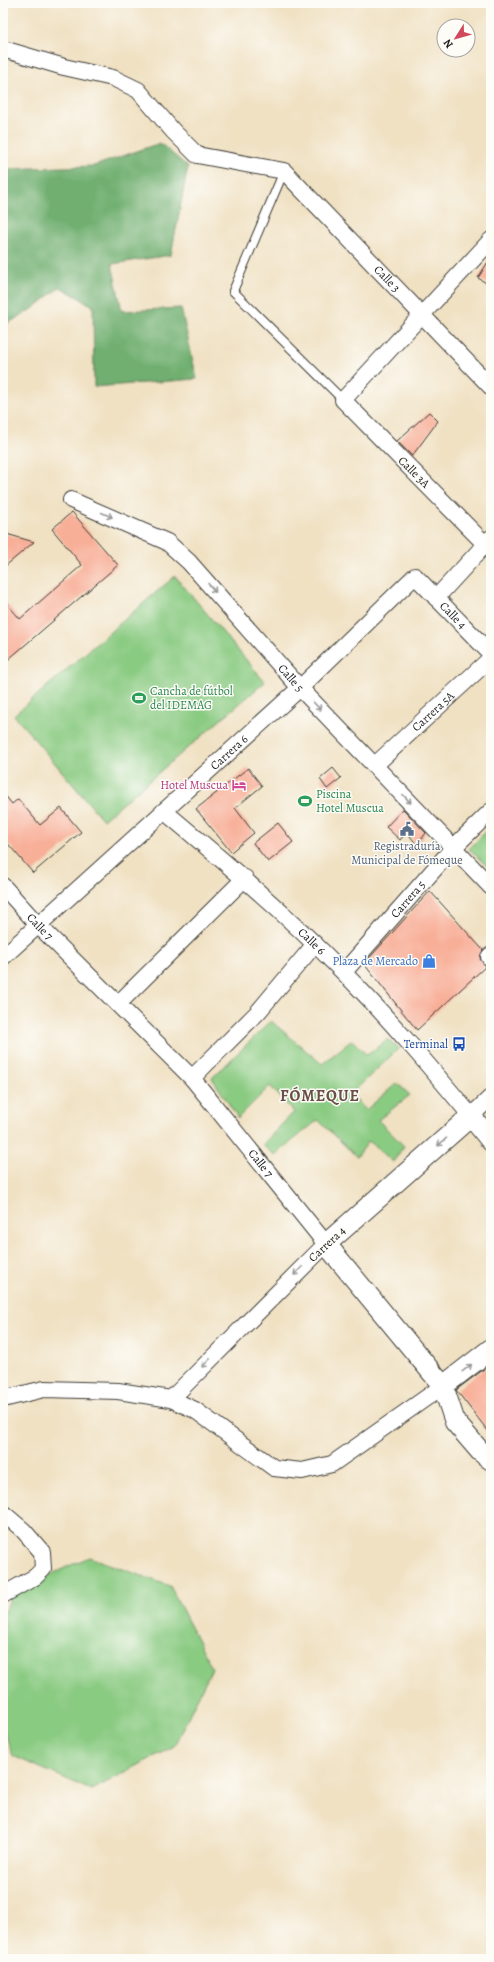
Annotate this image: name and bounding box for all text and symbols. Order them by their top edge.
north arrow [436,18,476,58]
text: N [440,36,457,51]
street label: Calle 3 [370,262,404,296]
street label: Calle 3A [395,453,434,492]
one-way arrow [100,512,112,519]
one-way arrow [207,582,216,593]
street label: Calle 4 [436,598,471,633]
street label: Calle 5 [275,661,308,695]
place label: Cancha de fútbol del IDEMAG [150,683,233,713]
street label: Carrera 5A [408,687,458,735]
sports icon: Cancha de fútbol del IDEMAG [131,690,147,706]
one-way arrow [312,701,322,711]
street label: Carrera 6 [207,731,252,773]
place label: Hotel Muscua [160,777,228,793]
hotel icon: Hotel Muscua [231,777,247,793]
place label: Piscina Hotel Muscua [316,786,384,816]
sports icon: Piscina Hotel Muscua [297,793,313,809]
one-way arrow [402,794,412,804]
public building icon: Registraduría Municipal de Fómeque [399,821,415,837]
place label: Registraduría Municipal de Fómeque [351,838,463,868]
street label: Carrera 5 [387,877,429,921]
street label: Calle 7 [23,910,57,944]
street label: Calle 6 [295,924,329,958]
place label: Plaza de Mercado [332,953,418,969]
shop icon: Plaza de Mercado [421,953,437,969]
place label: Terminal [404,1036,448,1052]
bus stop icon: Terminal [451,1036,467,1052]
district label: FÓMEQUE [280,1085,360,1107]
one-way arrow [437,1137,447,1147]
street label: Calle 7 [245,1146,278,1181]
street label: Carrera 4 [305,1222,349,1265]
one-way arrow [293,1266,303,1276]
one-way arrow [201,1358,211,1368]
one-way arrow [461,1364,472,1372]

